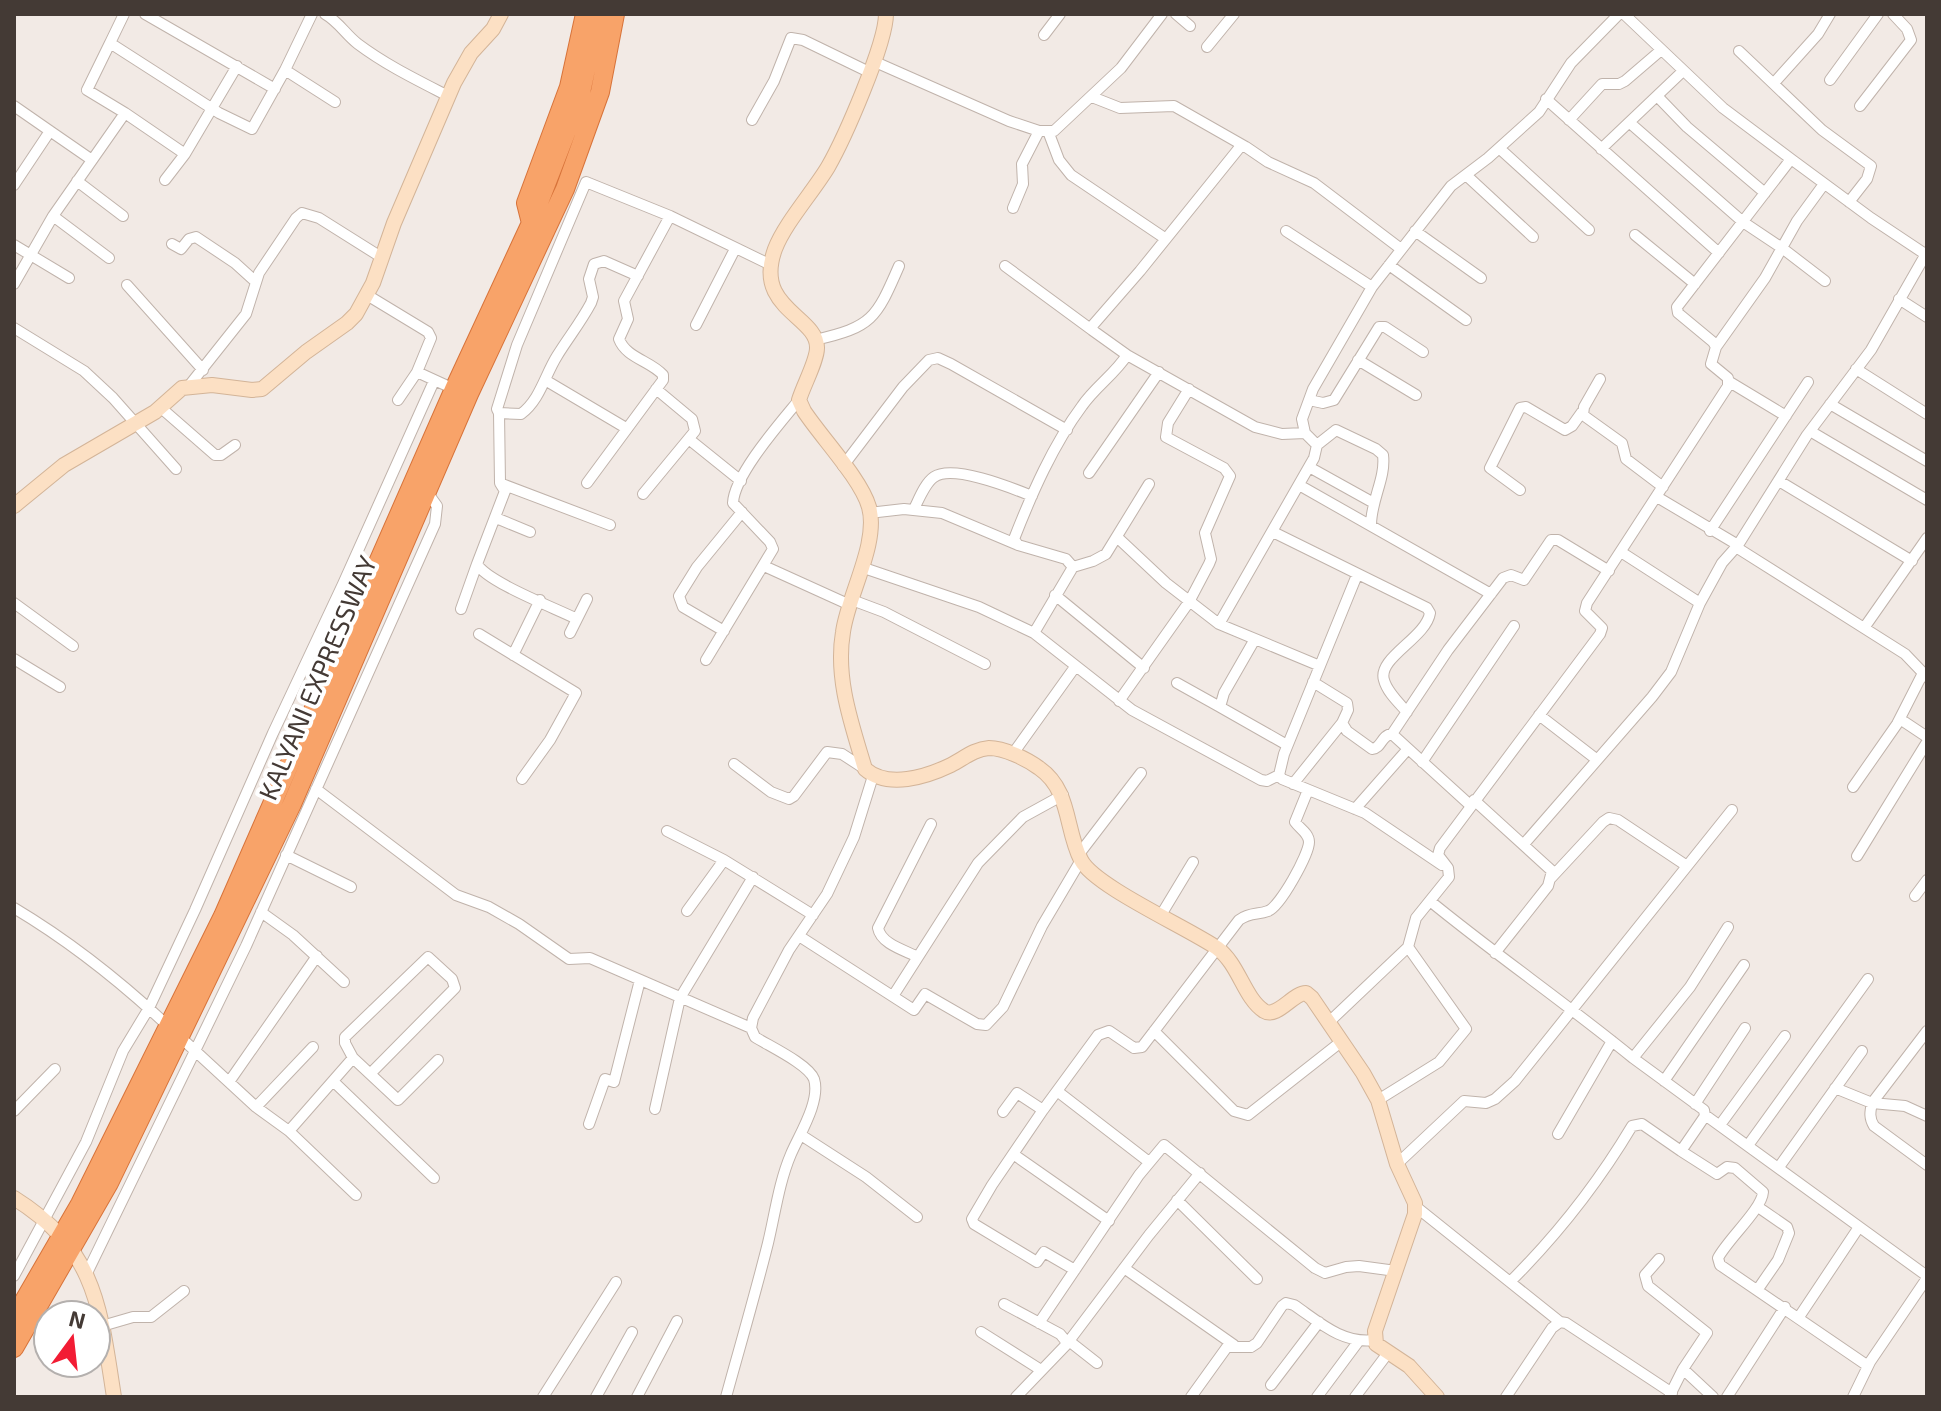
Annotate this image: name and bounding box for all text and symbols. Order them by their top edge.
street label: KALYANI EXPRESSWAY [251,550,382,804]
north arrow [32,1299,112,1379]
text: N [66,1304,88,1333]

